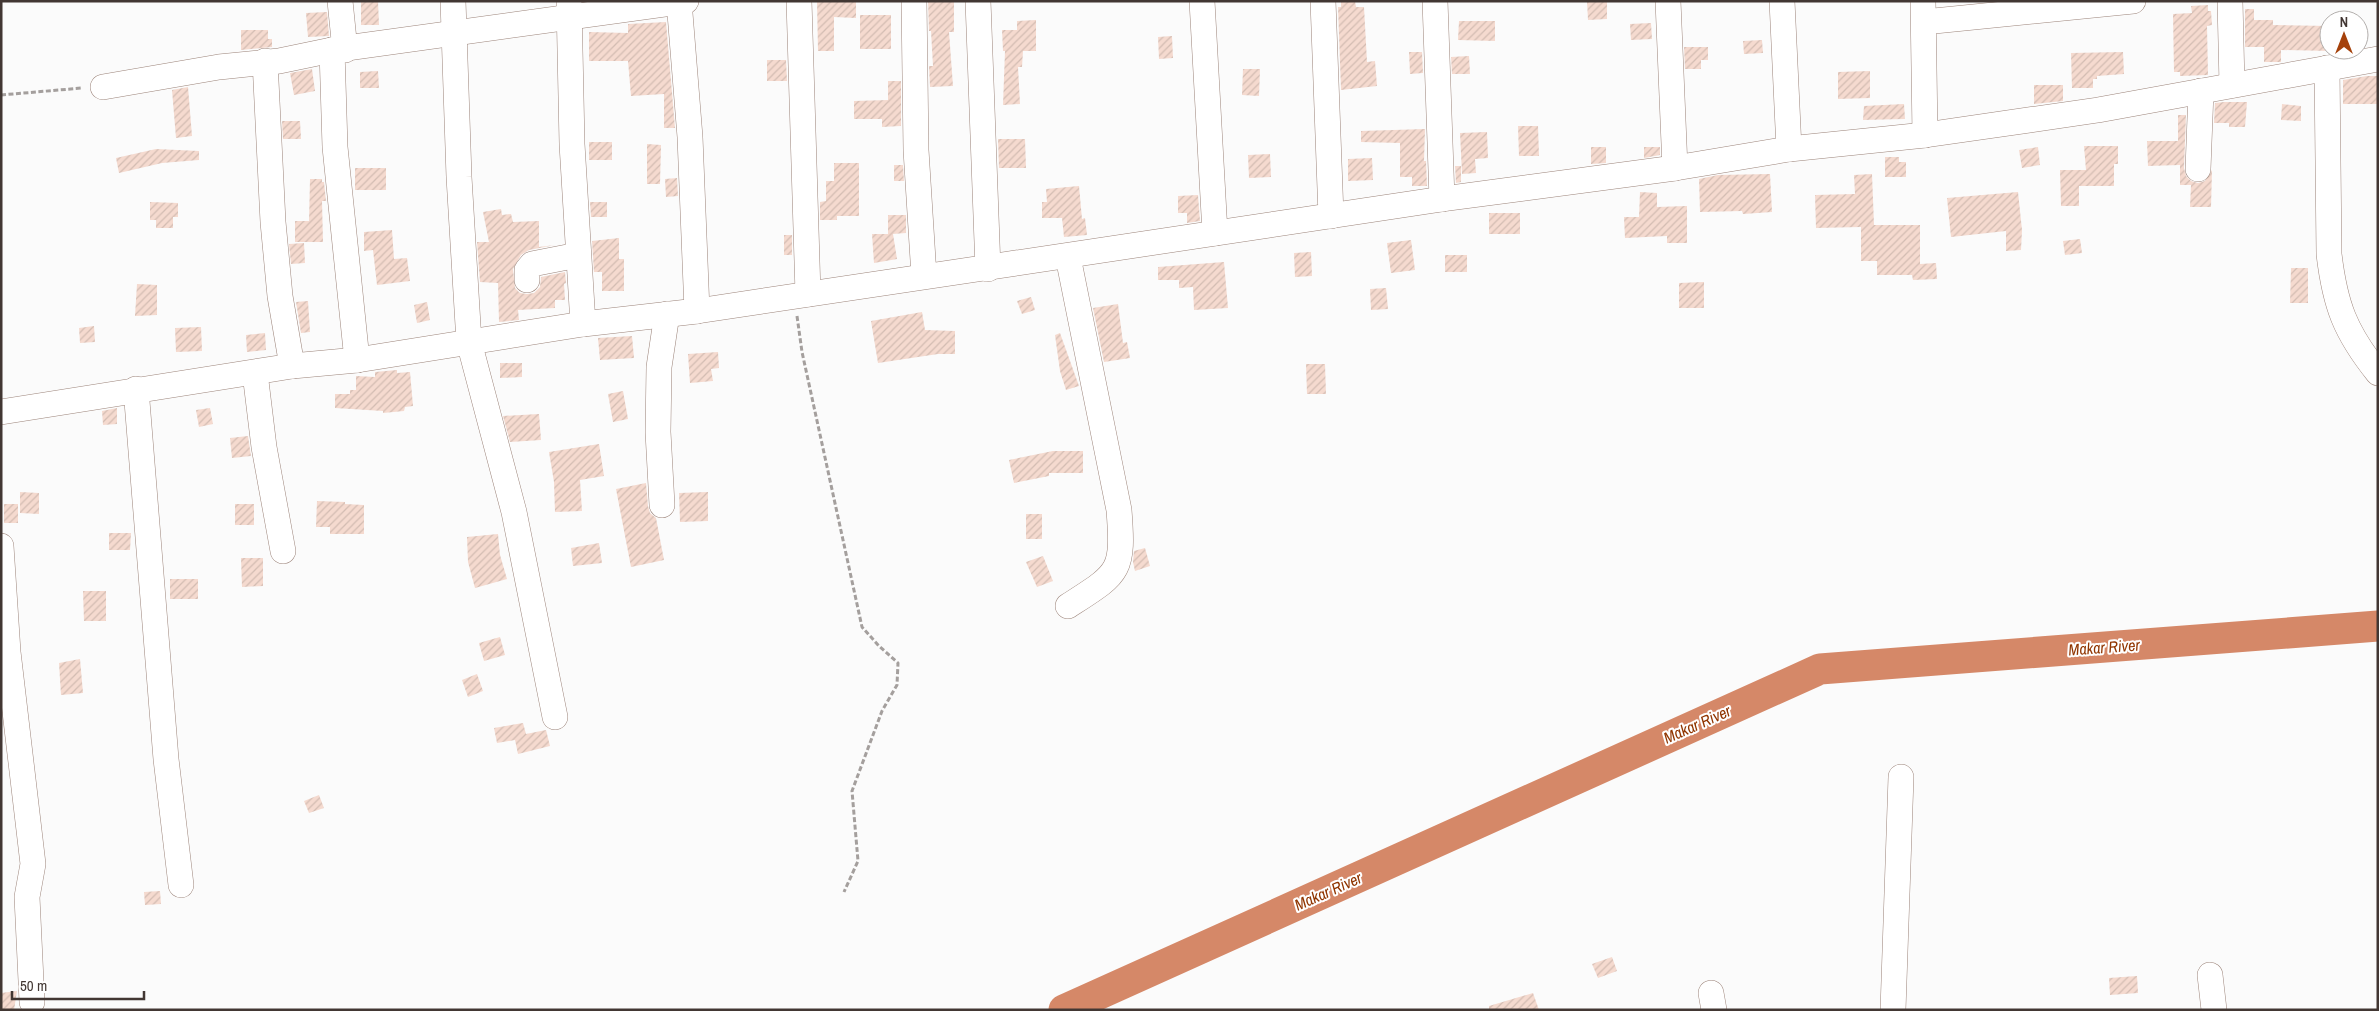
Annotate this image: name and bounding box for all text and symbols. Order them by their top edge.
north arrow [2319,10,2369,60]
text: N [2340,13,2348,31]
water label: Makar River [2068,633,2141,660]
water label: Makar River [1660,699,1735,749]
water label: Makar River [1291,866,1366,916]
scale bar [12,968,145,1000]
text: 50 m [20,975,47,996]

